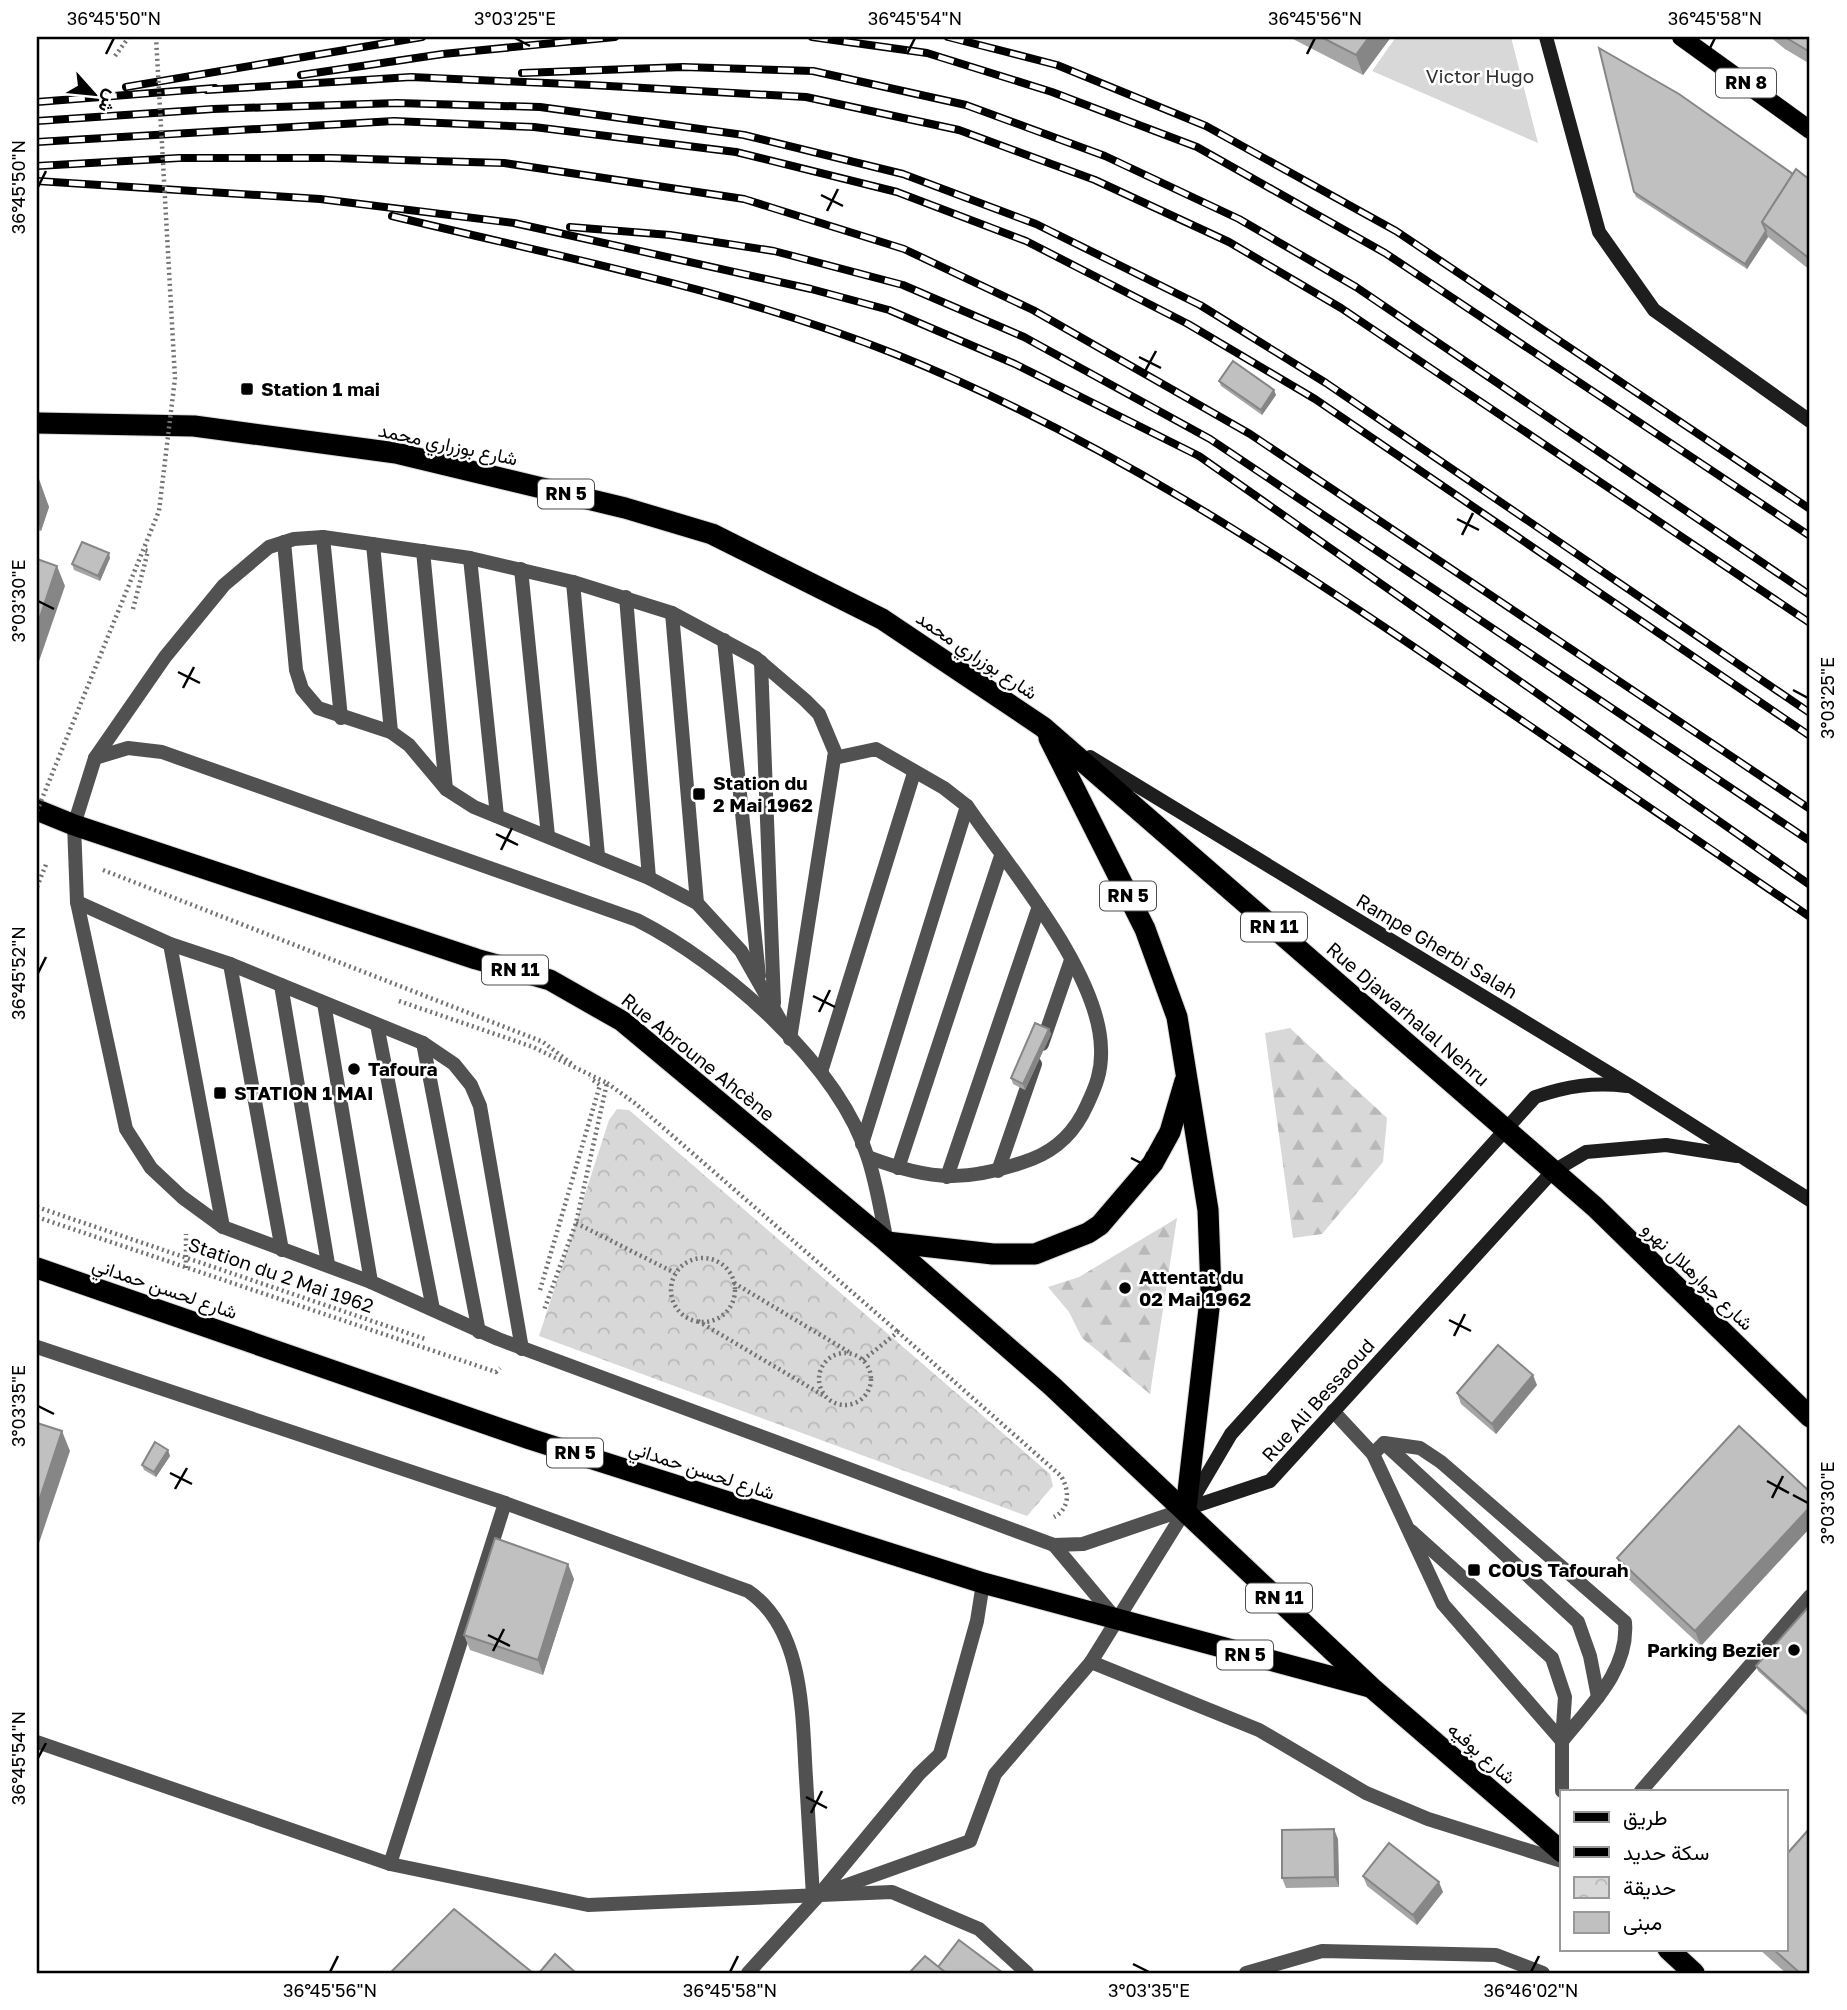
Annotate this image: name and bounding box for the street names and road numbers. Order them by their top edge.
road number: RN 8 [1716,68,1776,98]
street label: شارع بوزراري محمد [375,418,520,474]
road number: RN 5 [538,480,594,508]
street label: شارع بوزراري محمد [909,605,1042,708]
road number: RN 5 [1100,882,1156,911]
street label: Rampe Gherbi Salah [1352,888,1522,1003]
road number: RN 11 [1241,912,1307,942]
street label: Rue Djawarhalal Nehru [1322,937,1494,1091]
road number: RN 11 [482,956,548,985]
street label: Rue Abroune Ahcène [617,988,779,1125]
street label: شارع جوارهلال نهرو [1637,1217,1759,1336]
street label: Station du 2 Mai 1962 [186,1232,377,1317]
street label: شارع لحسن حمداني [88,1252,241,1328]
street label: Rue Ali Bessaoud [1256,1334,1379,1466]
street label: شارع لحسن حمداني [625,1435,778,1509]
road number: RN 5 [547,1438,603,1468]
road number: RN 11 [1246,1583,1312,1612]
road number: RN 5 [1217,1640,1273,1670]
street label: شارع بوفيه [1442,1717,1521,1790]

